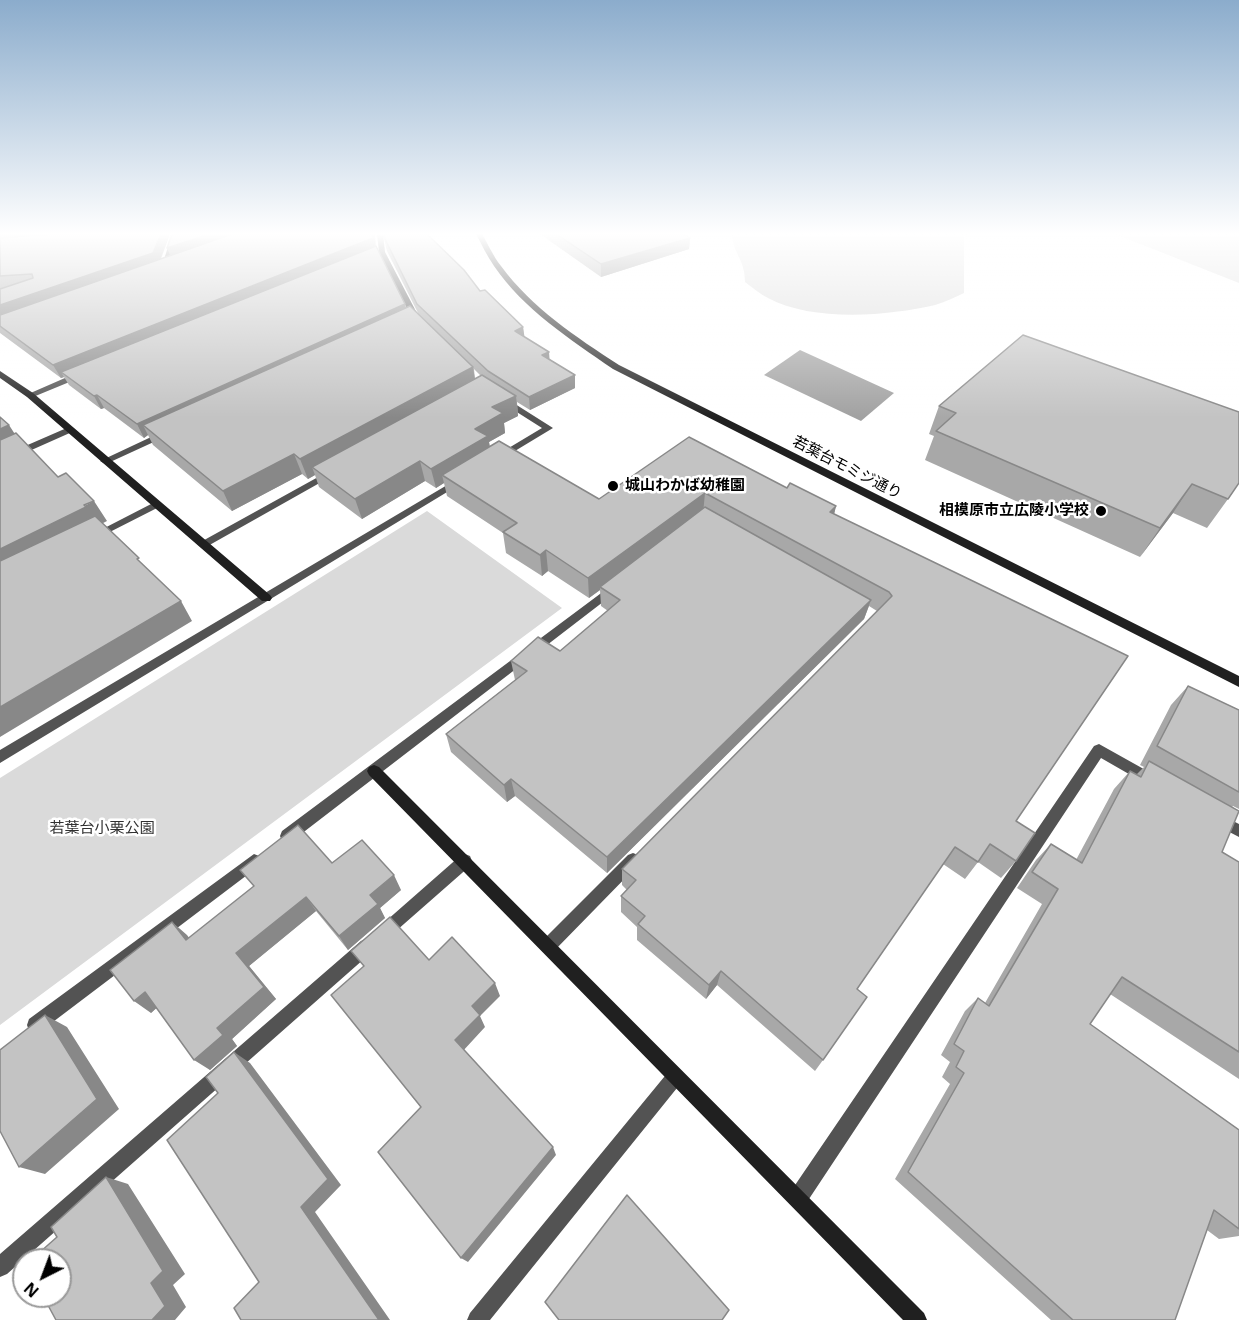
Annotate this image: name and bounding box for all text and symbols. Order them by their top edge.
street label: 若葉台モミジ通り [789,433,905,503]
place label: 城山わかば幼稚園 [625,477,745,495]
marker: 城山わかば幼稚園 [606,479,620,493]
place label: 相模原市立広陵小学校 [939,502,1089,520]
marker: 相模原市立広陵小学校 [1094,504,1108,518]
park label: 若葉台小栗公園 [50,820,154,838]
north arrow [12,1248,72,1308]
text: N [19,1277,43,1302]

